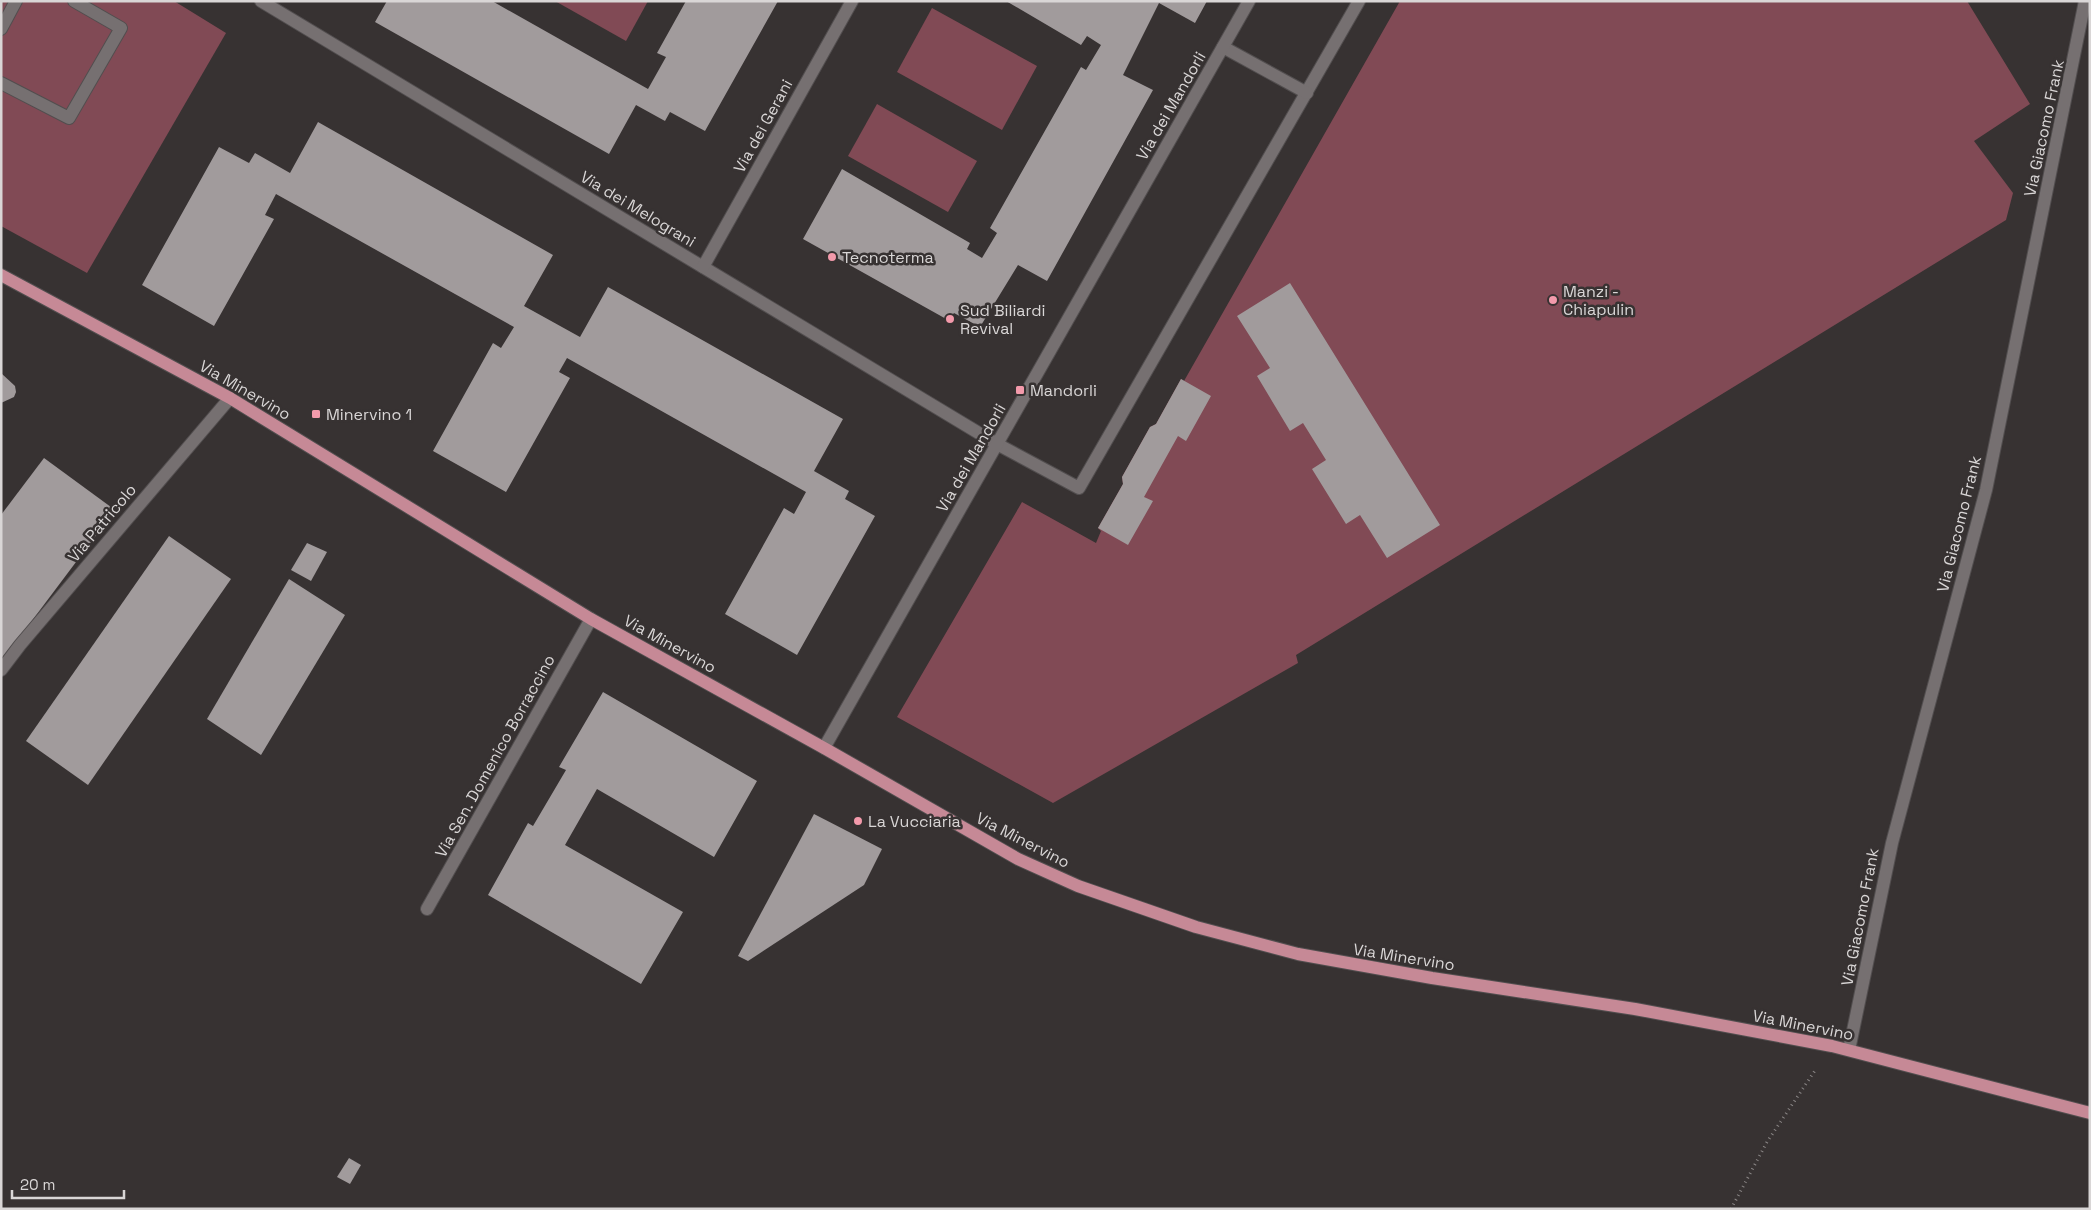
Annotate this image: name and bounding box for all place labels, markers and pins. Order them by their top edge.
place label: Tecnoterma [842,247,934,268]
marker: Tecnoterma [826,251,838,263]
place label: Manzi - Chiapulin [1563,281,1634,320]
marker: Manzi - Chiapulin [1547,294,1559,306]
place label: Sud Biliardi Revival [960,300,1046,339]
marker: Sud Biliardi Revival [944,313,956,325]
place label: Mandorli [1030,380,1097,401]
marker: Mandorli [1014,384,1026,396]
place label: Minervino 1 [326,404,412,425]
marker: Minervino 1 [310,408,322,420]
place label: La Vucciaria [868,811,961,832]
marker: La Vucciaria [852,815,864,827]

